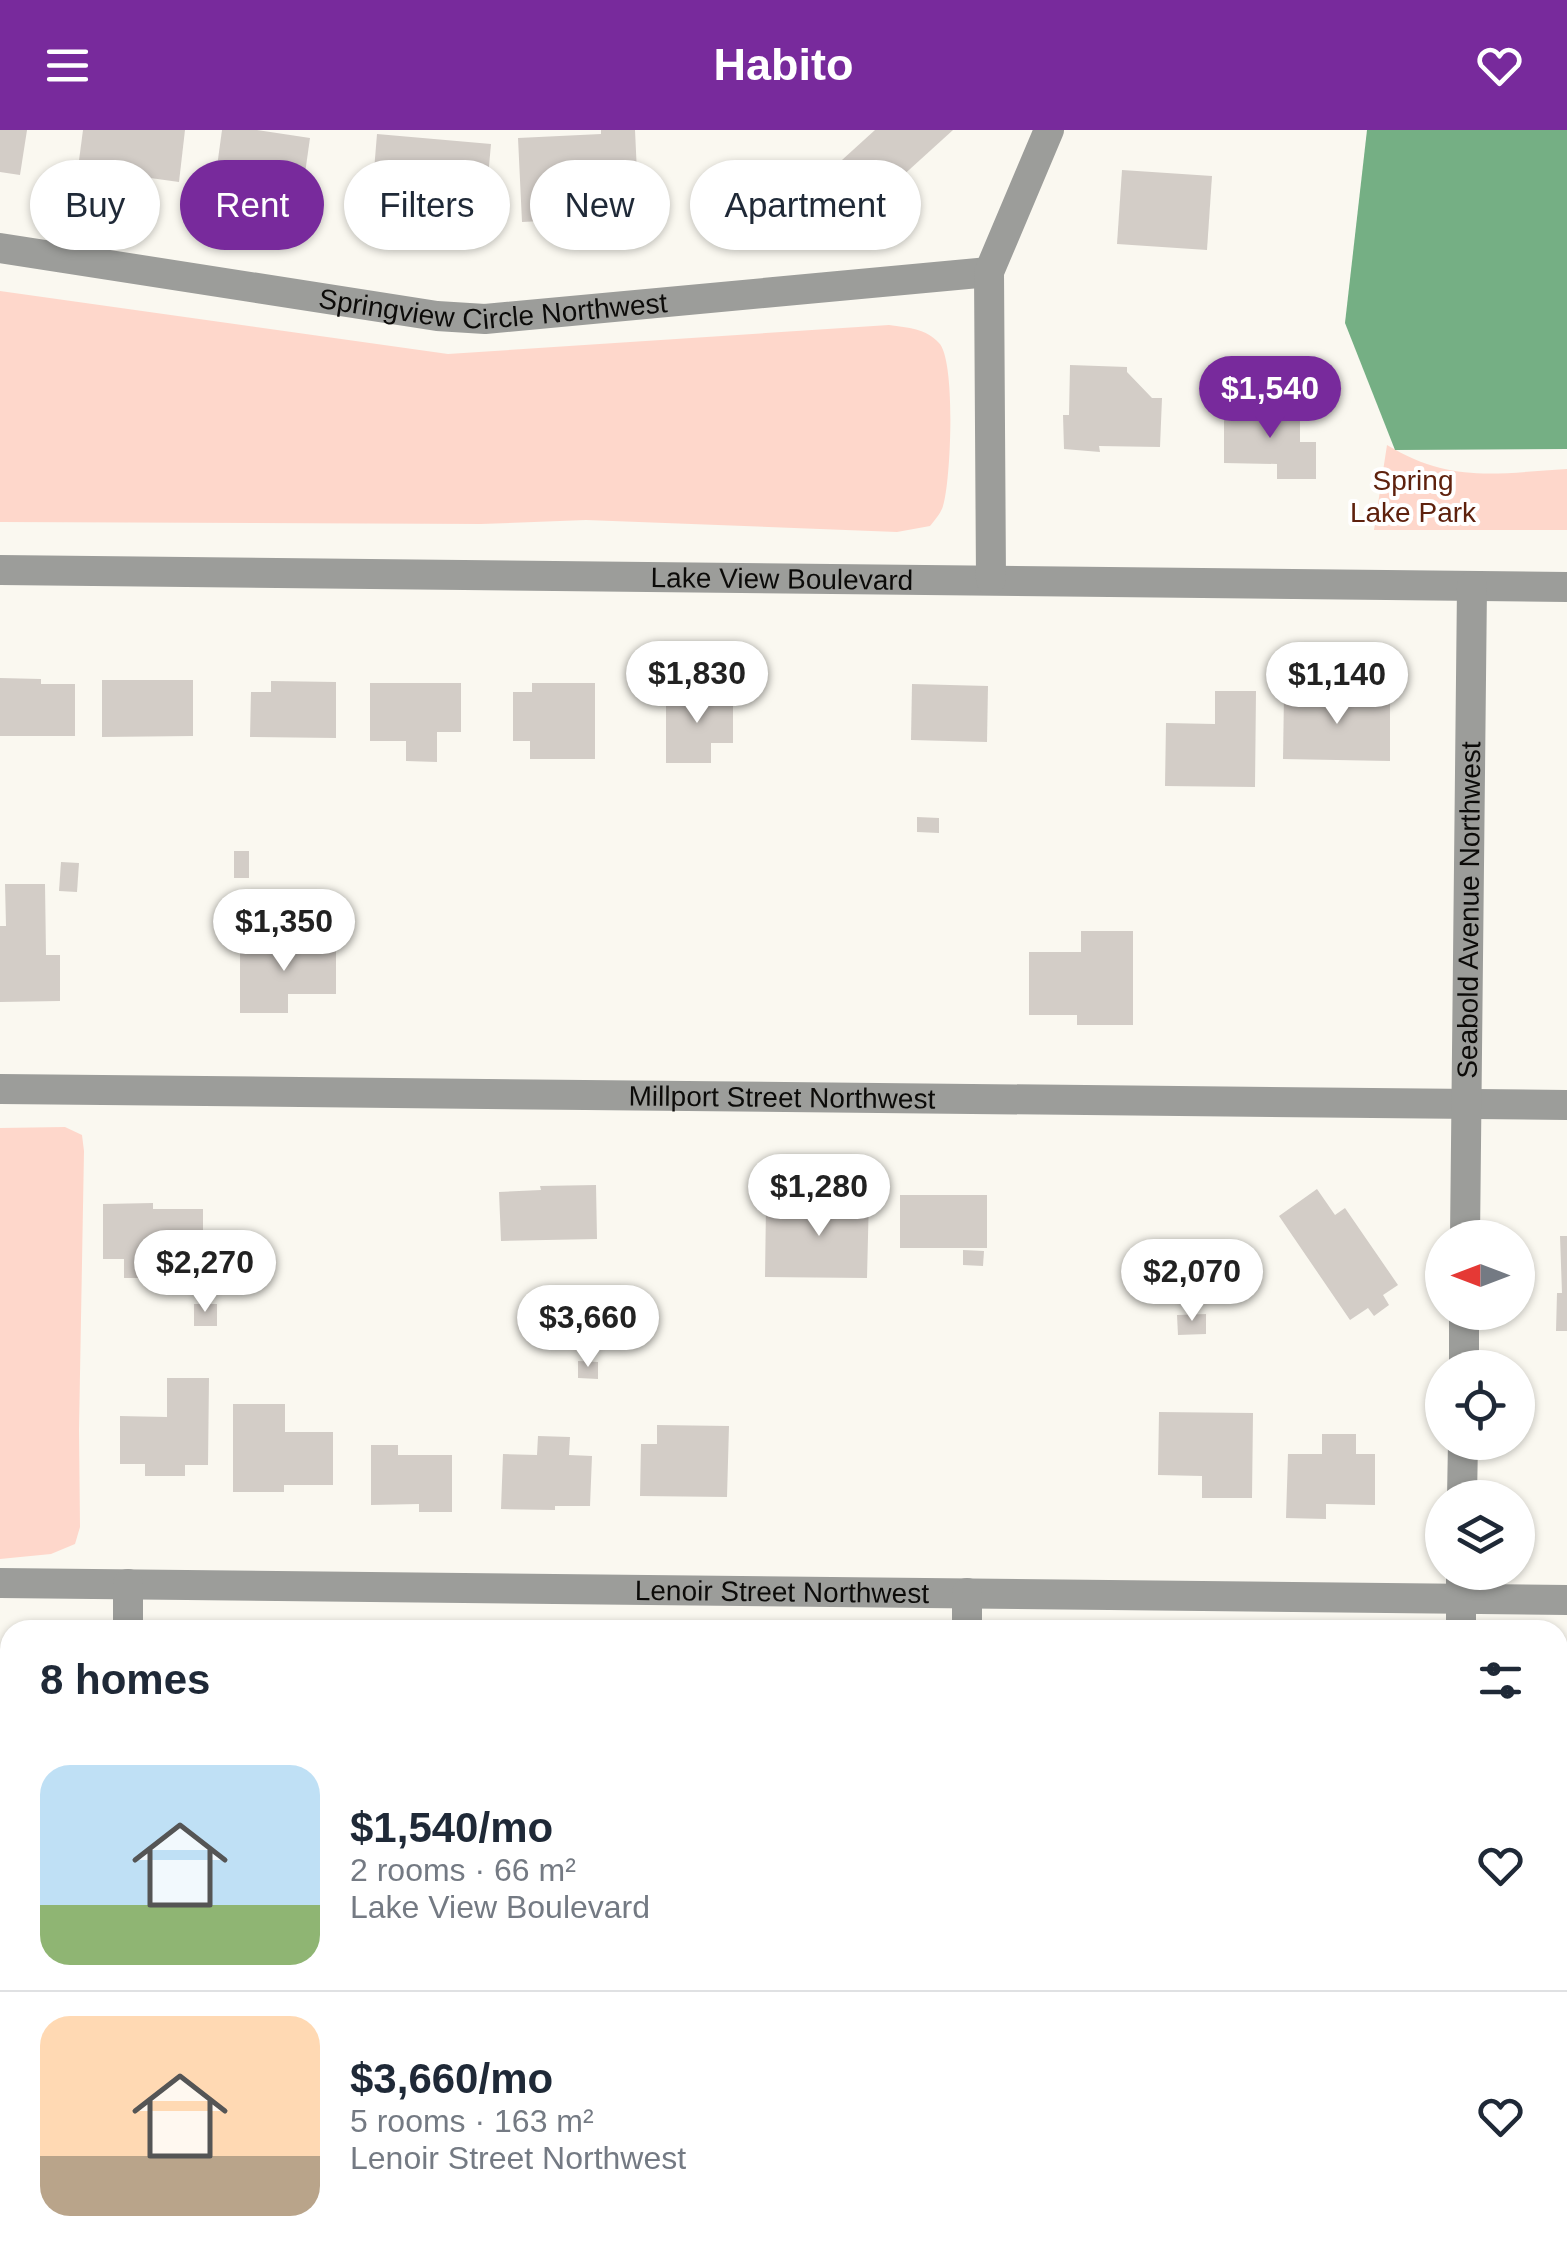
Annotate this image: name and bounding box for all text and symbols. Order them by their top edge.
icon: menu [40,38,95,93]
icon: heart [1472,38,1527,93]
text: Habito [714,39,854,90]
chip: Buy [30,160,160,250]
chip: Rent [180,160,324,250]
chip: Filters [344,160,510,250]
chip: New [530,160,670,250]
chip: Apartment [690,160,921,250]
street label: Springview Circle Northwest [317,283,669,335]
pin: $1,540 [1189,356,1351,441]
text: $1,540 [1221,370,1319,406]
park label: Spring Lake Park [1350,465,1477,528]
street label: Lake View Boulevard [650,562,913,596]
pin: $1,830 [616,641,778,726]
pin: $1,140 [1256,642,1418,727]
text: $1,830 [648,655,746,691]
text: $1,140 [1288,656,1386,692]
street label: Seabold Avenue Northwest [1452,741,1486,1079]
pin: $1,350 [203,889,365,974]
text: $1,350 [235,903,333,939]
street label: Millport Street Northwest [628,1080,936,1115]
pin: $1,280 [738,1154,900,1239]
text: $1,280 [770,1168,868,1204]
north arrow [1425,1220,1535,1330]
map controls [1425,1220,1535,1590]
pin: $2,270 [124,1230,286,1315]
pin: $2,070 [1111,1239,1273,1324]
text: $2,270 [156,1244,254,1280]
text: $2,070 [1143,1253,1241,1289]
pin: $3,660 [507,1285,669,1370]
text: $3,660 [539,1299,637,1335]
button: locate [1425,1350,1535,1460]
button: layers [1425,1480,1535,1590]
street label: Lenoir Street Northwest [635,1575,929,1609]
icon: filters [1473,1653,1528,1708]
text: 8 homes [40,1656,210,1703]
text: $1,540/mo [350,1804,553,1851]
icon: home [120,1805,240,1925]
icon: heart [1473,1838,1528,1893]
text: 2 rooms · 66 m² [350,1852,576,1888]
text: Lake View Boulevard [350,1889,650,1925]
text: $3,660/mo [350,2055,553,2102]
icon: home [120,2056,240,2176]
icon: heart [1473,2089,1528,2144]
text: 5 rooms · 163 m² [350,2103,594,2139]
text: Lenoir Street Northwest [350,2140,686,2176]

